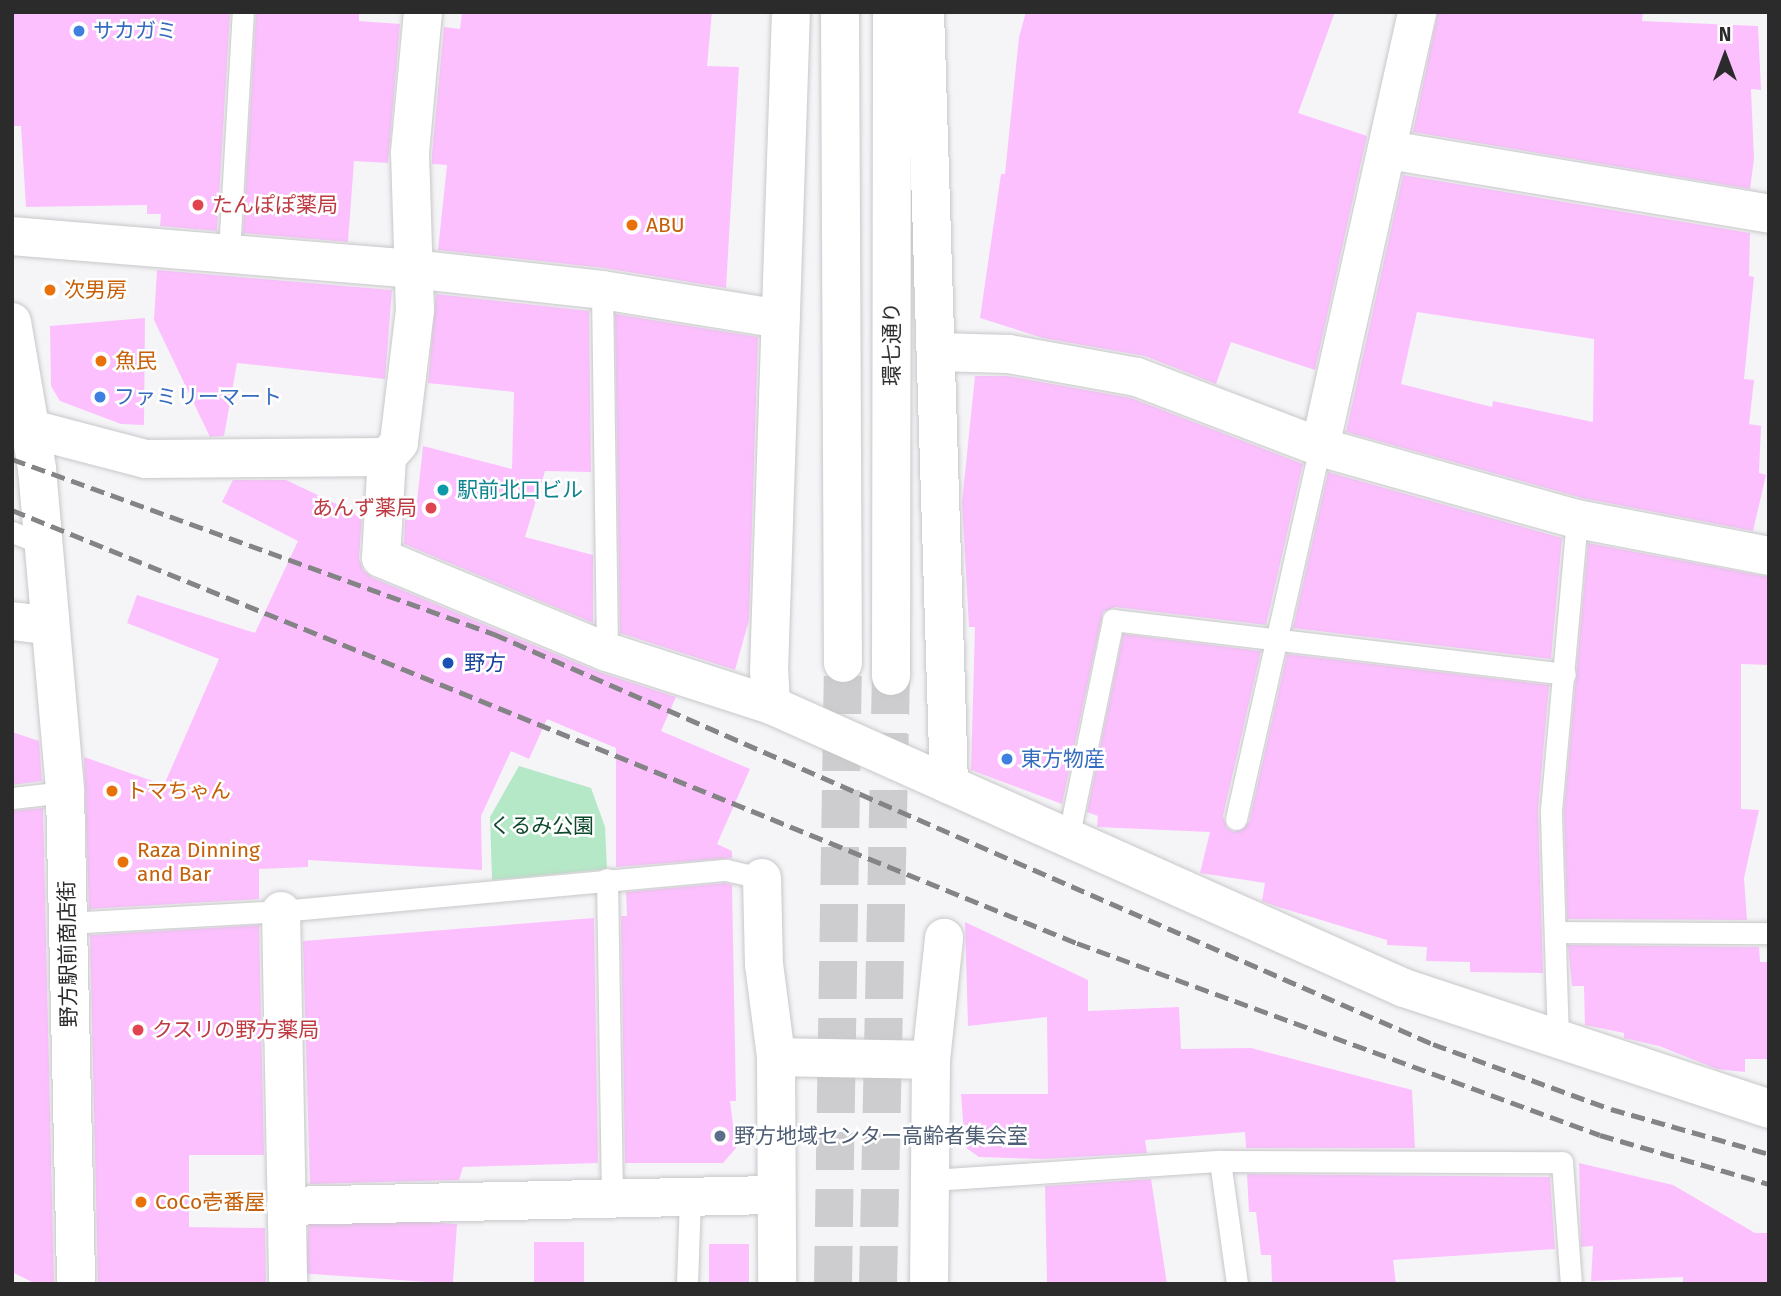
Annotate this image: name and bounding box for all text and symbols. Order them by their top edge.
place label: サカガミ [93,18,177,44]
north arrow [1690,21,1760,91]
marker: サカガミ [71,23,87,39]
text: N [1719,23,1731,46]
place label: たんぽぽ薬局 [212,192,338,218]
marker: たんぽぽ薬局 [190,197,206,213]
place label: ABU [646,212,685,238]
marker: ABU [624,217,640,233]
place label: 次男房 [64,277,127,303]
marker: 次男房 [42,282,58,298]
street label: 環七通り [879,302,905,386]
place label: 魚民 [115,348,157,374]
marker: 魚民 [93,353,109,369]
place label: ファミリーマート [114,384,282,410]
marker: ファミリーマート [92,389,108,405]
place label: 駅前北口ビル [457,477,583,503]
marker: 駅前北口ビル [435,482,451,498]
place label: あんず薬局 [312,495,417,521]
marker: あんず薬局 [423,500,439,516]
place label: 野方 [464,650,506,676]
marker: 野方 [438,653,458,673]
place label: 東方物産 [1021,746,1105,772]
marker: 東方物産 [999,751,1015,767]
place label: トマちゃん [126,778,231,804]
marker: トマちゃん [104,783,120,799]
park label: くるみ公園 [490,813,594,839]
place label: Raza Dinning and Bar [137,837,260,887]
marker: Raza Dinning and Bar [115,854,131,870]
street label: 野方駅前商店街 [54,880,82,1028]
place label: クスリの野方薬局 [152,1017,320,1043]
marker: クスリの野方薬局 [130,1022,146,1038]
place label: 野方地域センター高齢者集会室 [734,1123,1028,1149]
marker: 野方地域センター高齢者集会室 [712,1128,728,1144]
place label: CoCo壱番屋 [155,1189,265,1215]
marker: CoCo壱番屋 [133,1194,149,1210]

